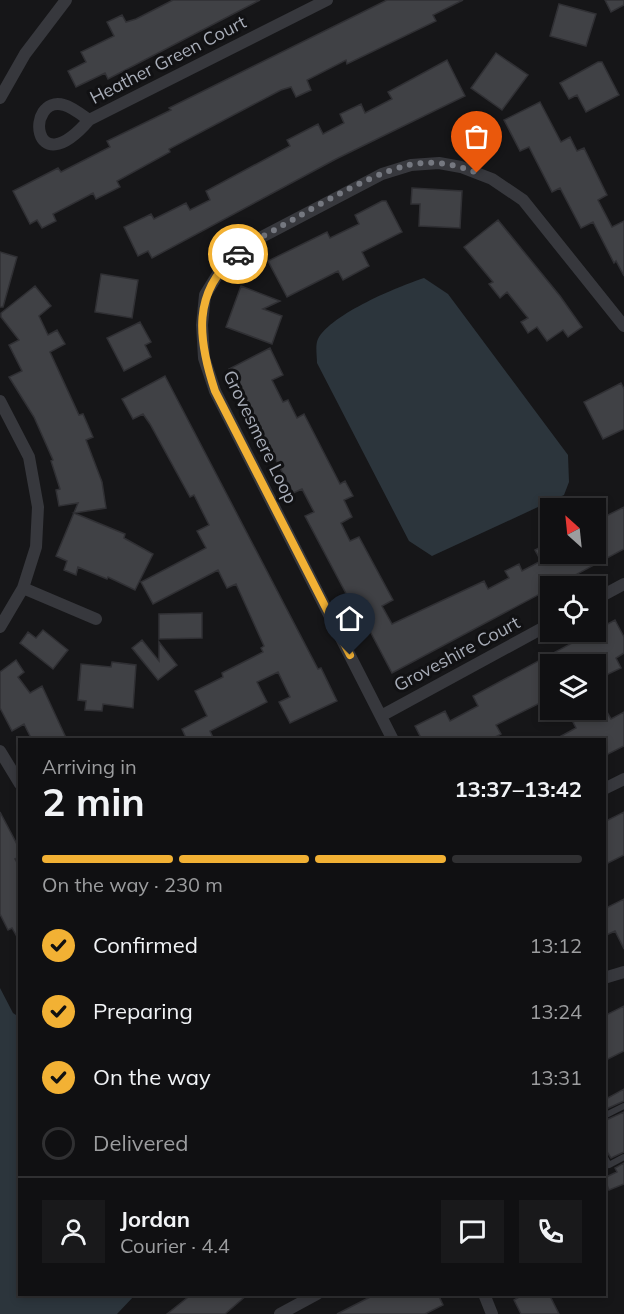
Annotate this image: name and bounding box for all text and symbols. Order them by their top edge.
street label: Heather Green Court [86,10,250,109]
pin [451,111,502,173]
icon: bag [460,120,493,153]
courier [208,224,268,284]
icon: car [222,238,255,271]
street label: Grovesmere Loop [218,366,303,507]
north arrow [540,498,606,564]
map controls [540,498,606,720]
button: locate [540,576,606,642]
pin [324,593,375,655]
icon: home [333,602,366,635]
street label: Groveshire Court [390,611,524,696]
button: layers [540,654,606,720]
text: Arriving in [42,754,137,779]
text: 13:37–13:42 [454,775,582,803]
text: 2 min [42,777,145,826]
text: On the way · 230 m [42,872,223,897]
icon: check [42,929,75,962]
text: Confirmed [93,931,198,959]
text: 13:12 [529,933,582,958]
icon: check [42,995,75,1028]
text: Preparing [93,997,193,1025]
text: 13:24 [529,999,582,1024]
icon: check [42,1061,75,1094]
text: On the way [93,1063,211,1091]
text: 13:31 [529,1065,582,1090]
text: Delivered [93,1129,188,1157]
button: person [42,1200,105,1263]
button: chat [441,1200,504,1263]
button: phone [519,1200,582,1263]
text: Jordan [120,1205,190,1233]
text: Courier · 4.4 [120,1233,230,1258]

